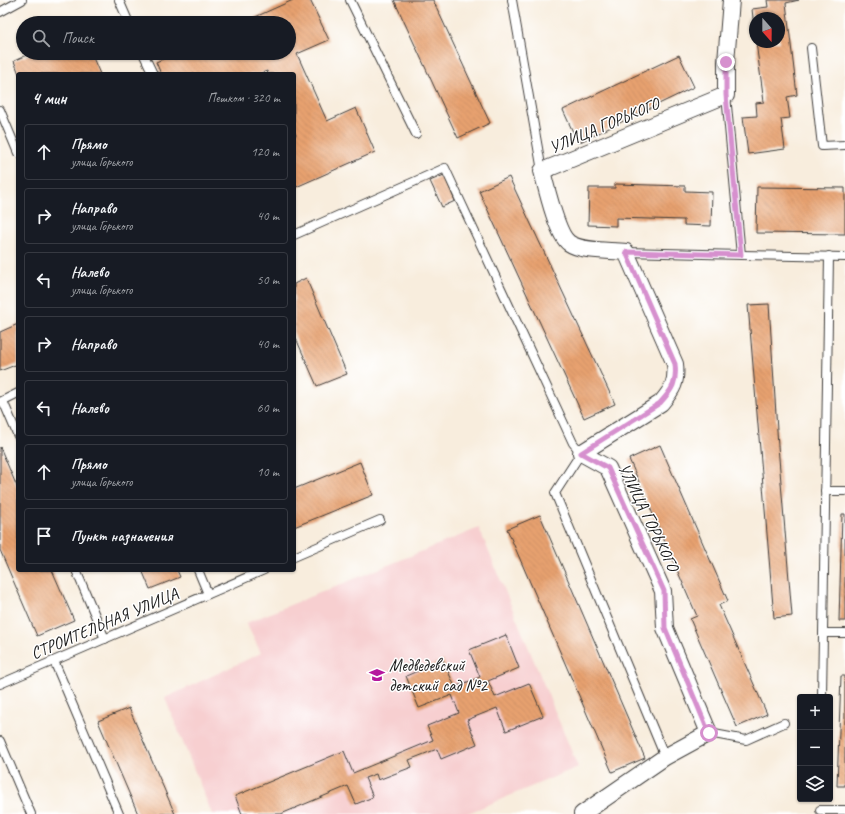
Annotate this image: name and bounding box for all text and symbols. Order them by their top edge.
north arrow [749,12,785,48]
search box [16,16,296,60]
icon: search [30,27,52,49]
text: Поиск [62,29,94,48]
route end [717,53,735,71]
text: 4 мин [32,88,67,109]
text: Пешком · 320 m [207,90,280,106]
street label: УЛИЦА ГОРЬКОГО [546,92,664,158]
text: Прямо [71,135,107,154]
icon: ahead [33,141,55,163]
text: 120 m [251,144,279,160]
text: улица Горького [71,154,133,170]
text: Направо [71,199,117,218]
icon: right [33,205,55,227]
text: 40 m [257,208,279,224]
text: улица Горького [71,218,133,234]
text: Налево [71,263,109,282]
icon: left [33,269,55,291]
text: 50 m [257,272,279,288]
text: улица Горького [71,282,133,298]
icon: right [33,333,55,355]
text: Направо [71,335,117,354]
text: 40 m [257,336,279,352]
icon: left [33,397,55,419]
text: Налево [71,399,109,418]
text: 60 m [257,400,279,416]
text: Прямо [71,455,107,474]
street label: УЛИЦА ГОРЬКОГО [613,460,684,576]
icon: ahead [33,461,55,483]
text: 10 m [257,464,279,480]
text: улица Горького [71,474,133,490]
icon: arrive [33,525,55,547]
text: Пункт назначения [71,527,173,546]
street label: СТРОИТЕЛЬНАЯ УЛИЦА [27,583,181,664]
place label: Медведевский детский сад №2 [389,655,488,696]
school or university icon: Медведевский детский сад №2 [368,666,386,684]
map controls [797,694,833,802]
button: + [797,694,833,730]
route start [700,724,718,742]
button: − [797,730,833,766]
button: layers [797,766,833,802]

